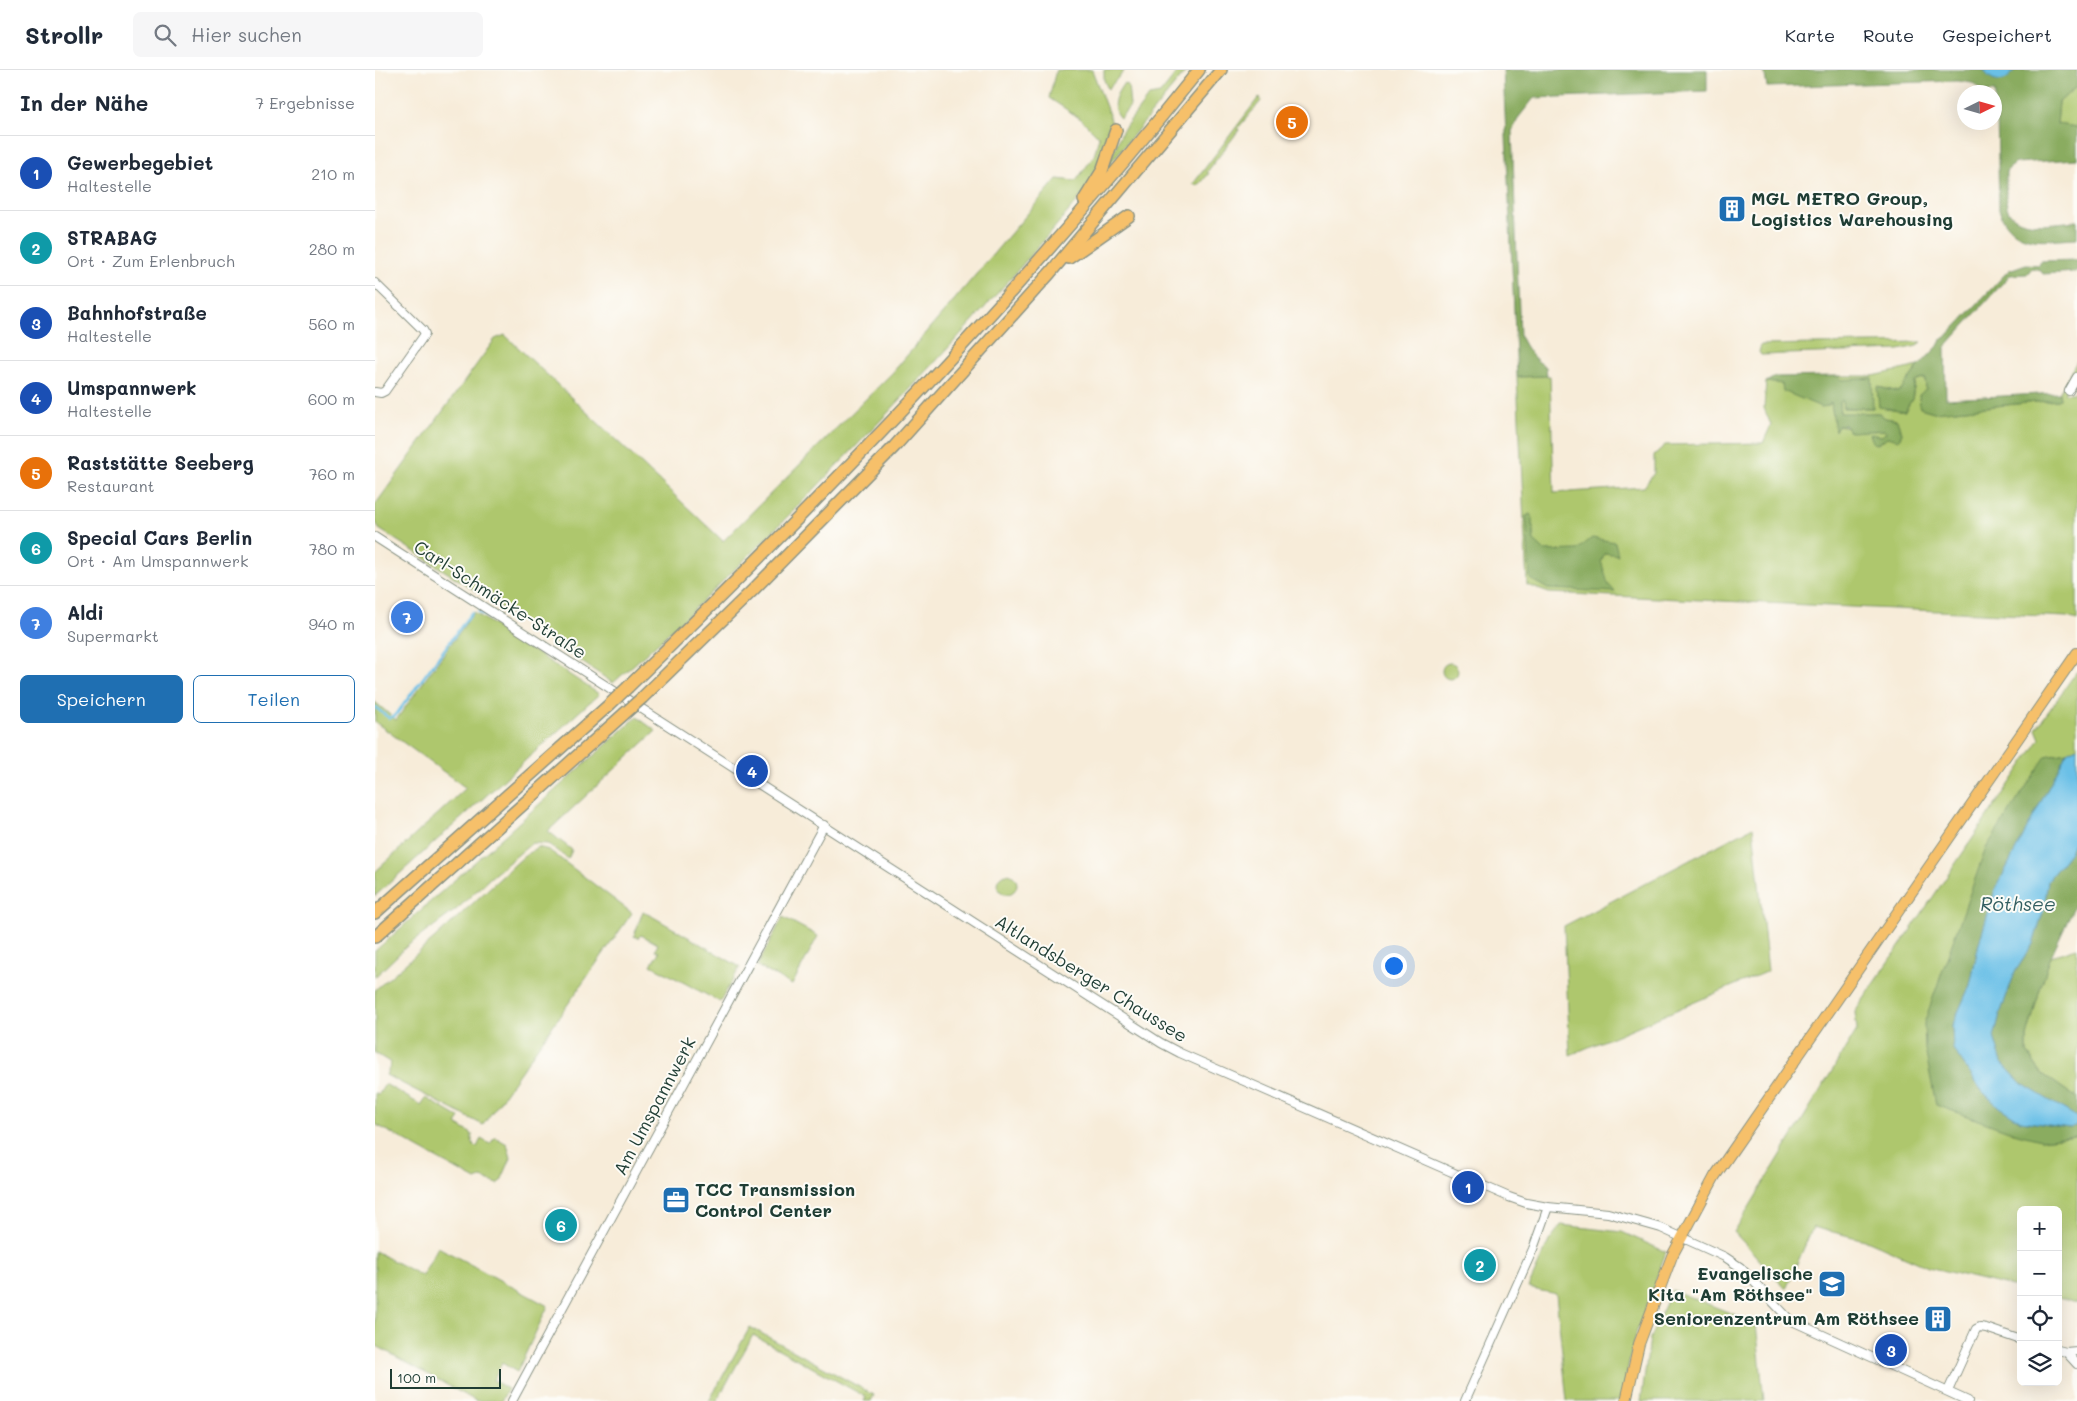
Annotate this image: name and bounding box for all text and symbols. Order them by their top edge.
search box [133,12,483,57]
text: Strollr [25,19,103,50]
icon: search [151,21,179,49]
text: Hier suchen [191,22,302,47]
text: Karte [1785,23,1835,47]
text: Route [1863,23,1914,47]
text: Gespeichert [1942,23,2052,47]
north arrow [1957,85,2002,130]
text: In der Nähe [20,89,148,116]
text: 7 Ergebnisse [255,92,355,113]
pin: 5 [1276,103,1308,141]
text: Gewerbegebiet [67,150,213,175]
text: 1 [32,163,40,184]
text: 210 m [311,163,355,184]
text: Haltestelle [67,175,152,196]
place label: MGL METRO Group, Logistics Warehousing [1751,186,1953,231]
building icon: MGL METRO Group, Logistics Warehousing [1717,194,1747,224]
text: STRABAG [67,225,157,250]
text: 2 [32,238,40,259]
text: 280 m [309,238,355,259]
text: Ort · Zum Erlenbruch [67,250,235,271]
text: Bahnhofstraße [67,300,207,325]
text: 3 [31,313,41,334]
text: 560 m [308,313,355,334]
text: Haltestelle [67,325,152,346]
text: Umspannwerk [67,375,197,400]
text: 4 [31,388,41,409]
text: 600 m [308,388,355,409]
text: Haltestelle [67,400,152,421]
text: Raststätte Seeberg [67,450,254,475]
text: 5 [31,463,41,484]
text: 760 m [309,463,355,484]
text: Restaurant [67,475,155,496]
text: Special Cars Berlin [67,525,252,550]
street label: Carl-Schmäcke-Straße [410,534,592,664]
text: 6 [31,538,41,559]
text: 780 m [309,538,355,559]
text: Ort · Am Umspannwerk [67,550,249,571]
pin: 7 [391,598,423,636]
text: Aldi [67,600,104,625]
text: 7 [32,613,40,634]
text: 940 m [308,613,355,634]
text: Supermarkt [67,625,159,646]
button: Speichern [20,675,183,723]
button: Teilen [193,675,355,723]
pin: 4 [736,752,768,790]
water label: Röthsee [1980,891,2056,916]
street label: Altlandsberger Chaussee [991,909,1192,1047]
your location [1381,953,1407,979]
street label: Am Umspannwerk [607,1032,701,1179]
pin: 1 [1452,1168,1484,1206]
place label: TCC Transmission Control Center [695,1177,855,1222]
office icon: TCC Transmission Control Center [661,1185,691,1215]
pin: 6 [545,1206,577,1244]
map controls [2017,1206,2062,1386]
button: + [2017,1206,2062,1251]
pin: 2 [1464,1246,1496,1284]
button: − [2017,1251,2062,1296]
place label: Evangelische Kita "Am Röthsee" [1648,1261,1813,1306]
school or university icon: Evangelische Kita "Am Röthsee" [1817,1269,1847,1299]
button: locate [2017,1296,2062,1341]
building icon: Seniorenzentrum Am Röthsee [1923,1304,1953,1334]
place label: Seniorenzentrum Am Röthsee [1654,1306,1919,1330]
pin: 3 [1875,1331,1907,1369]
button: layers [2017,1341,2062,1386]
scale bar [390,1366,501,1389]
text: 100 m [397,1368,436,1387]

